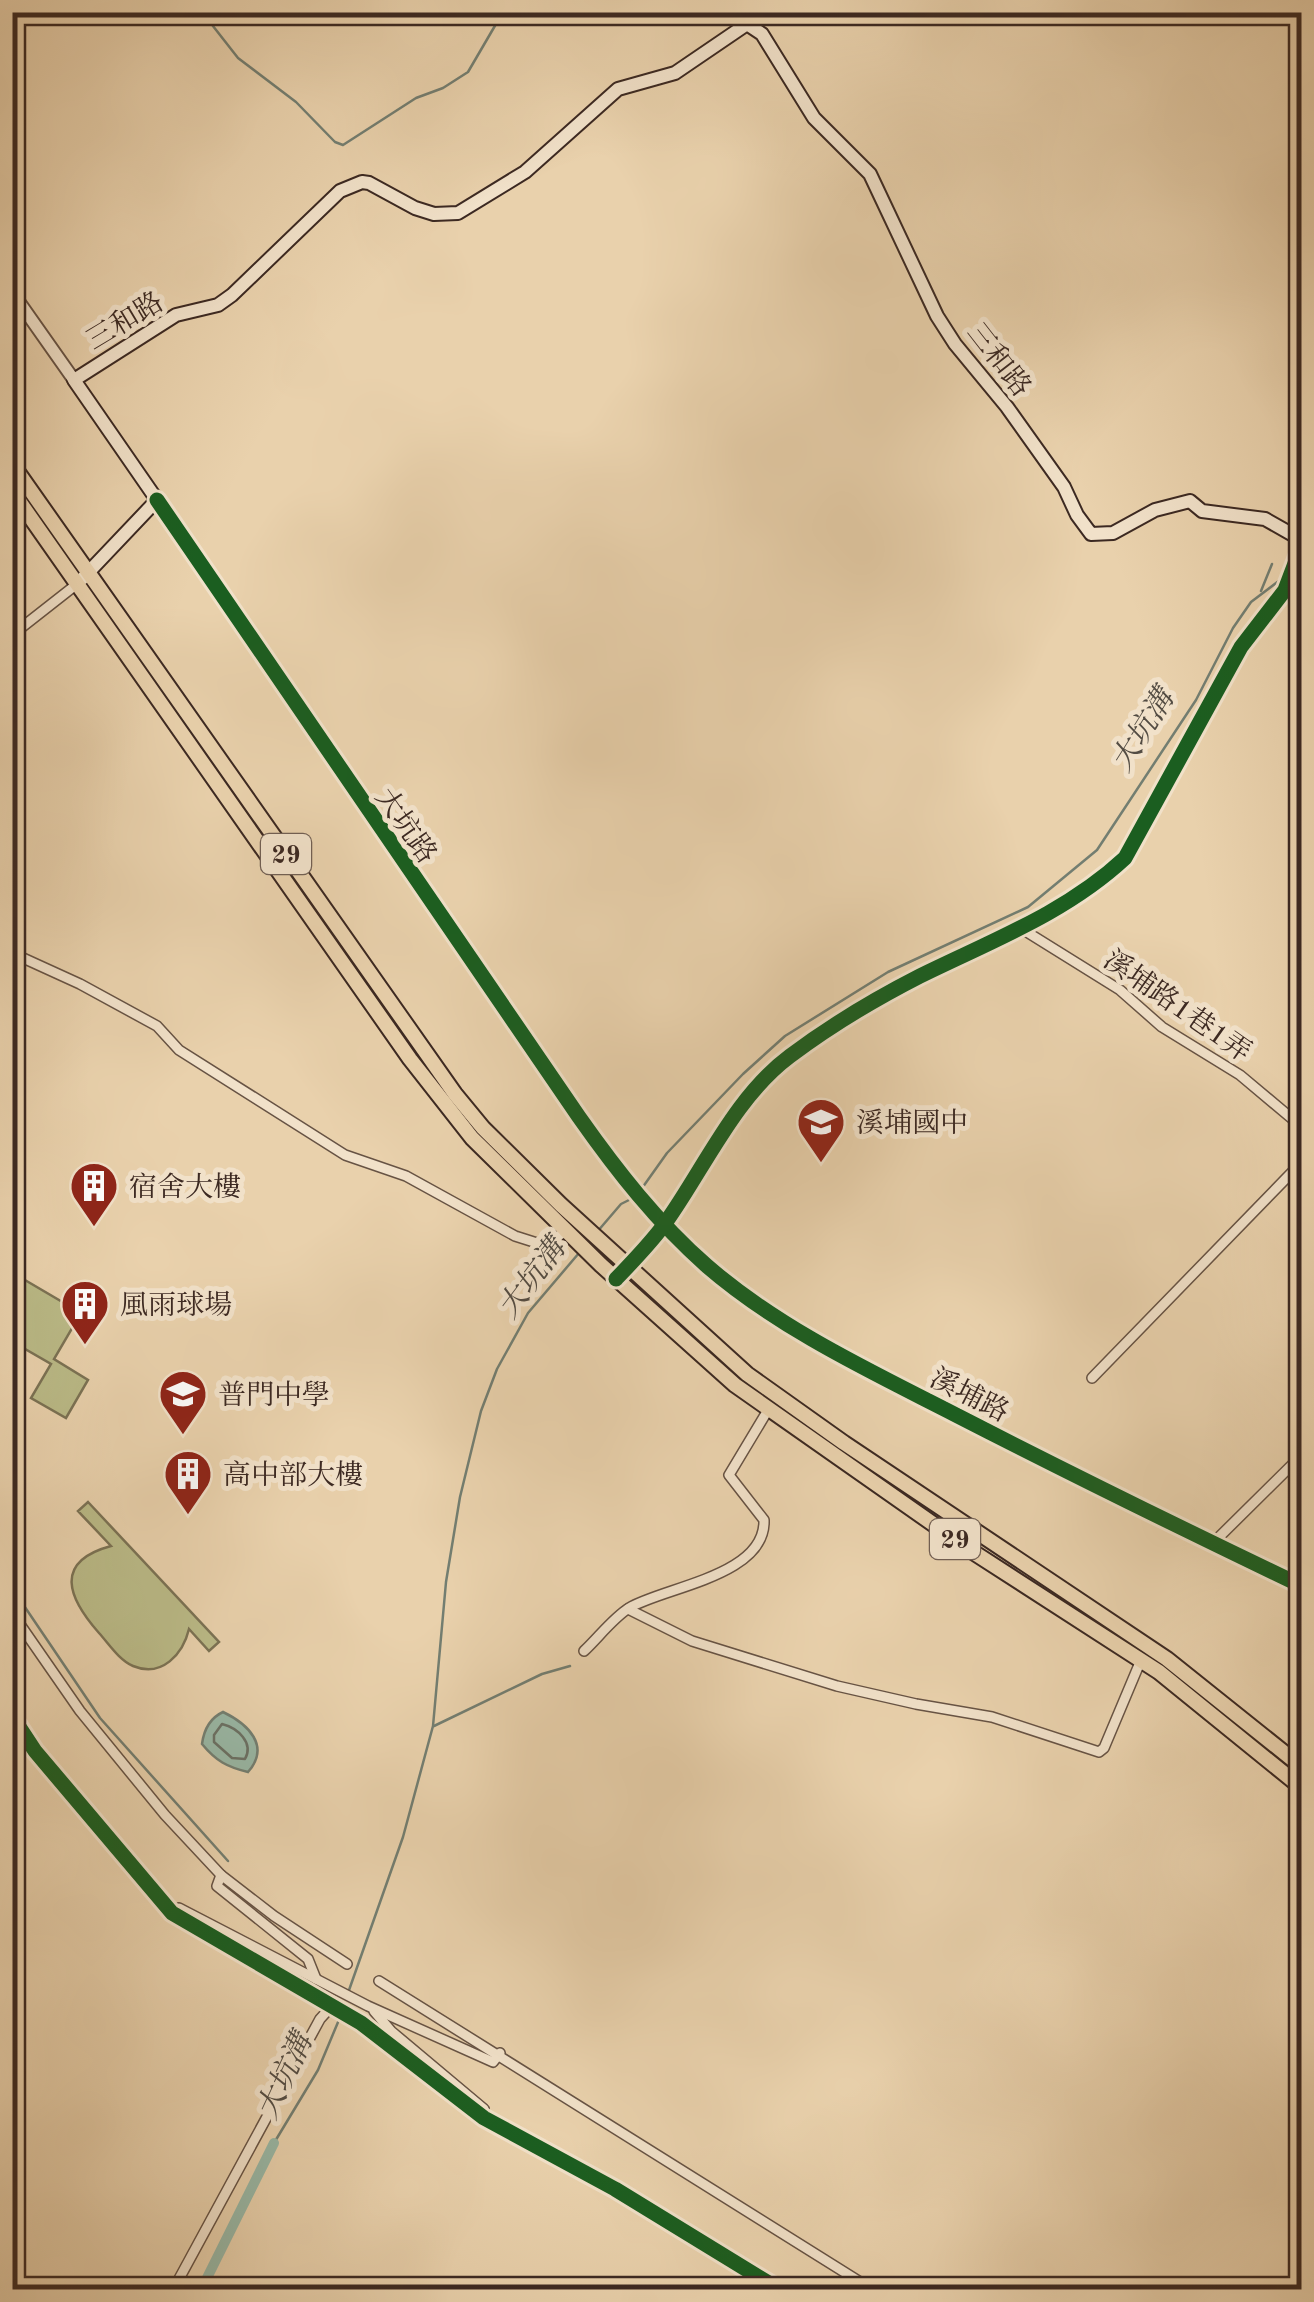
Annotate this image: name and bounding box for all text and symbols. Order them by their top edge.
street label: 三和路 [81,286,169,356]
street label: 三和路 [961,317,1037,403]
water label: 大坑溝 [1105,680,1182,777]
street label: 大坑路 [369,783,443,869]
road number: 29 [261,834,311,874]
street label: 溪埔路1巷1弄 [1098,944,1257,1068]
school or university icon: 溪埔國中 [795,1096,847,1164]
place label: 溪埔國中 [856,1108,968,1139]
building icon: 宿舍大樓 [68,1160,120,1228]
place label: 宿舍大樓 [129,1172,241,1203]
water label: 大坑溝 [491,1229,574,1324]
building icon: 風雨球場 [59,1278,111,1346]
place label: 風雨球場 [120,1290,232,1321]
street label: 溪埔路 [925,1362,1014,1428]
school or university icon: 普門中學 [157,1368,209,1436]
place label: 普門中學 [218,1380,330,1411]
building icon: 高中部大樓 [162,1448,214,1516]
place label: 高中部大樓 [223,1460,363,1491]
road number: 29 [930,1519,980,1559]
water label: 大坑溝 [250,2025,320,2124]

